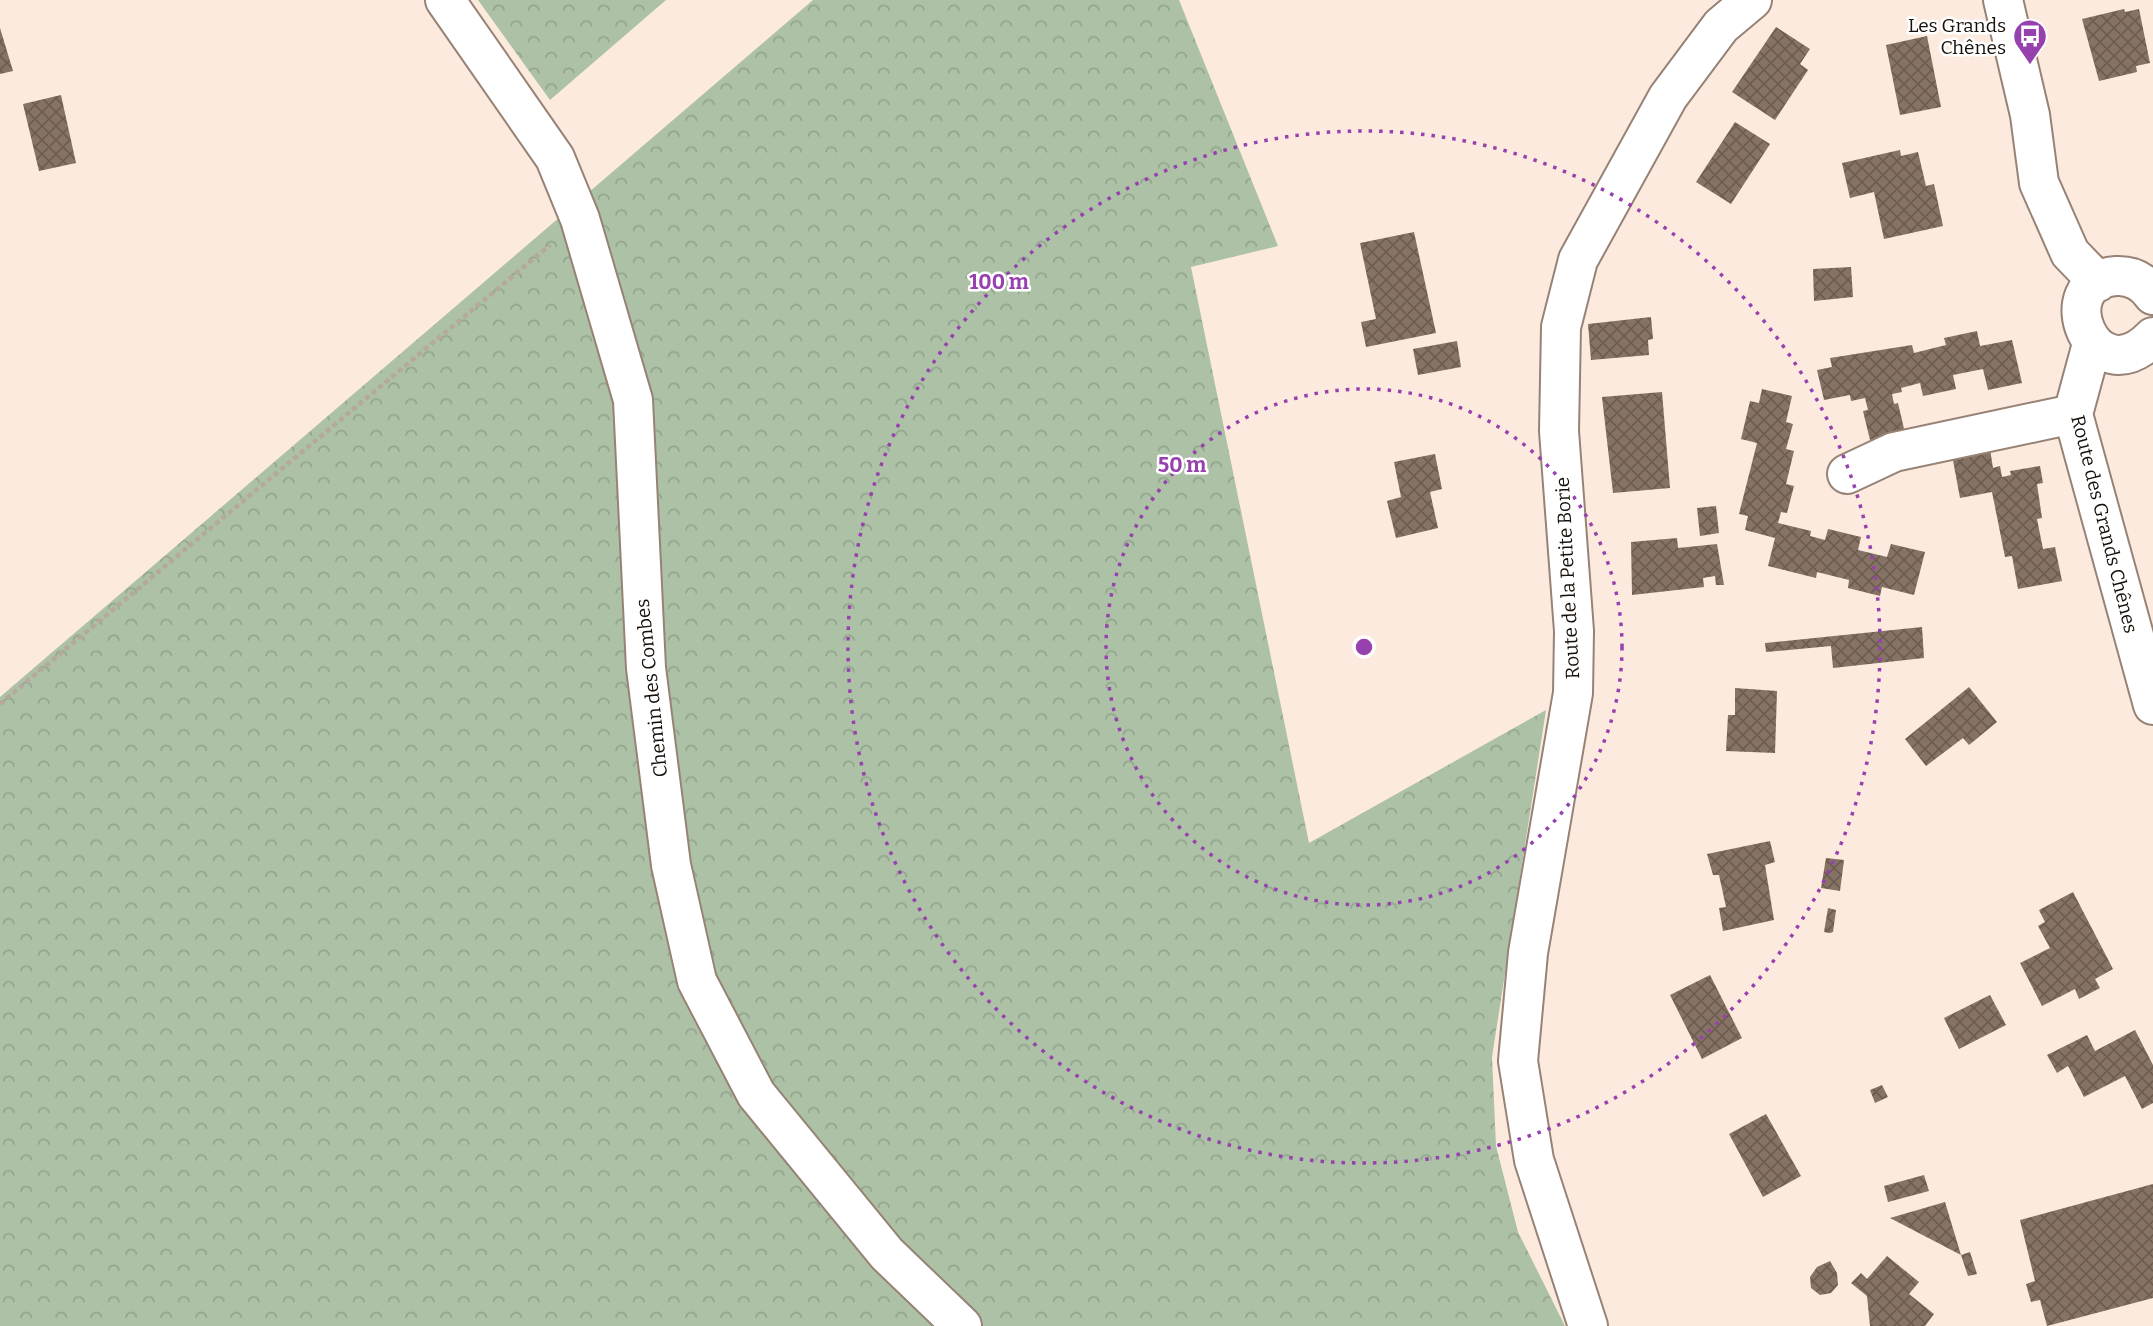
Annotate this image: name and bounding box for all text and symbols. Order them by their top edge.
place label: Les Grands Chênes [1908,14,2006,59]
bus stop icon: Les Grands Chênes [2011,17,2049,66]
text: 100 m [969,269,1029,295]
street label: Route des Grands Chênes [2066,413,2143,636]
text: 50 m [1158,452,1206,478]
street label: Route de la Petite Borie [1551,476,1584,680]
street label: Chemin des Combes [631,598,672,778]
centre of rings [1352,635,1376,659]

